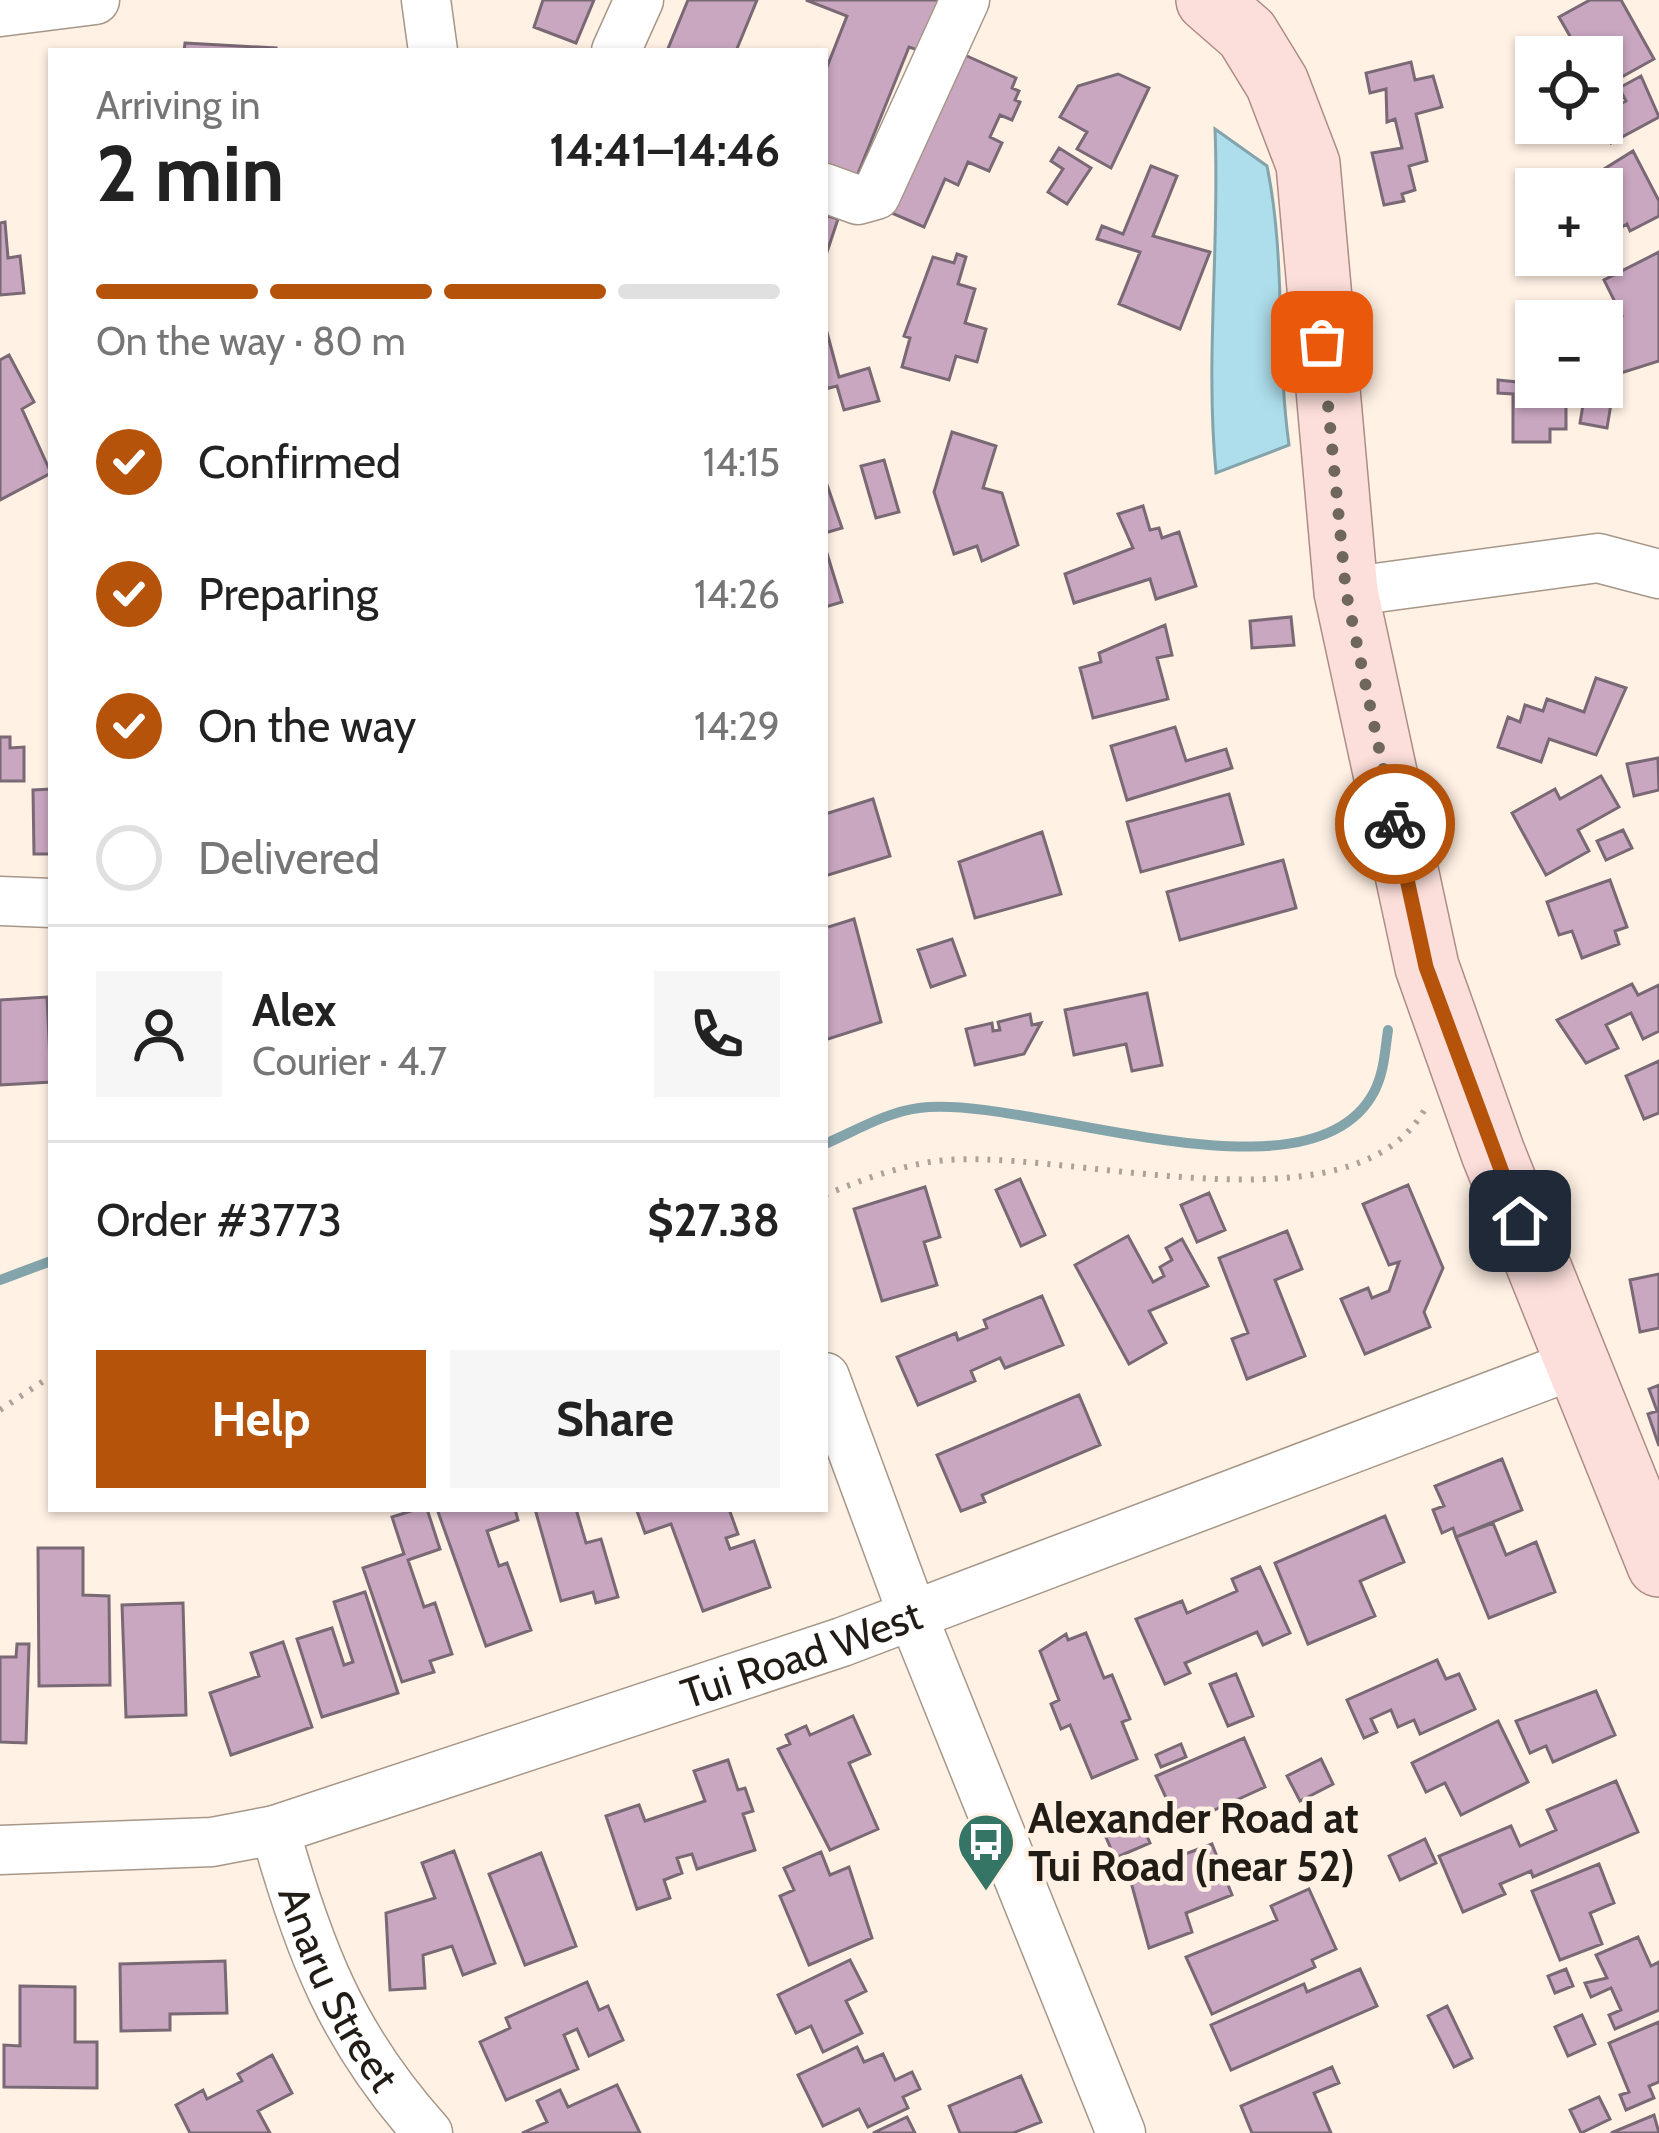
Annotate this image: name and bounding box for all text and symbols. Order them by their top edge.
map controls [1515,36,1623,408]
button: locate [1515,36,1623,144]
text: Arriving in [96,81,260,129]
text: 14:41–14:46 [549,123,780,177]
text: 2 min [96,126,284,221]
button: + [1515,168,1623,276]
pin [1271,291,1373,393]
button: − [1515,300,1623,408]
icon: bag [1289,309,1355,375]
text: On the way · 80 m [96,317,406,365]
icon: check [96,429,162,495]
text: Confirmed [198,435,401,489]
text: 14:15 [703,438,780,486]
icon: check [96,561,162,627]
text: Preparing [198,567,378,621]
text: 14:26 [694,570,780,618]
icon: check [96,693,162,759]
text: On the way [198,699,416,753]
text: 14:29 [694,702,780,750]
courier [1335,764,1455,884]
icon: bike [1362,791,1428,857]
text: Delivered [198,831,380,885]
button: person [96,971,222,1097]
button: phone [654,971,780,1097]
text: Alex [252,983,336,1037]
text: Courier · 4.7 [252,1037,447,1085]
pin [1469,1170,1571,1272]
icon: home [1487,1188,1553,1254]
text: Order #3773 [96,1193,342,1247]
text: $27.38 [647,1193,780,1247]
button: Help [96,1350,426,1488]
button: Share [450,1350,780,1488]
street label: Tui Road West [674,1588,929,1720]
place label: Alexander Road at Tui Road (near 52) [1028,1792,1359,1892]
bus stop icon: Alexander Road at Tui Road (near 52) [955,1811,1017,1893]
street label: Anaru Street [267,1879,410,2101]

